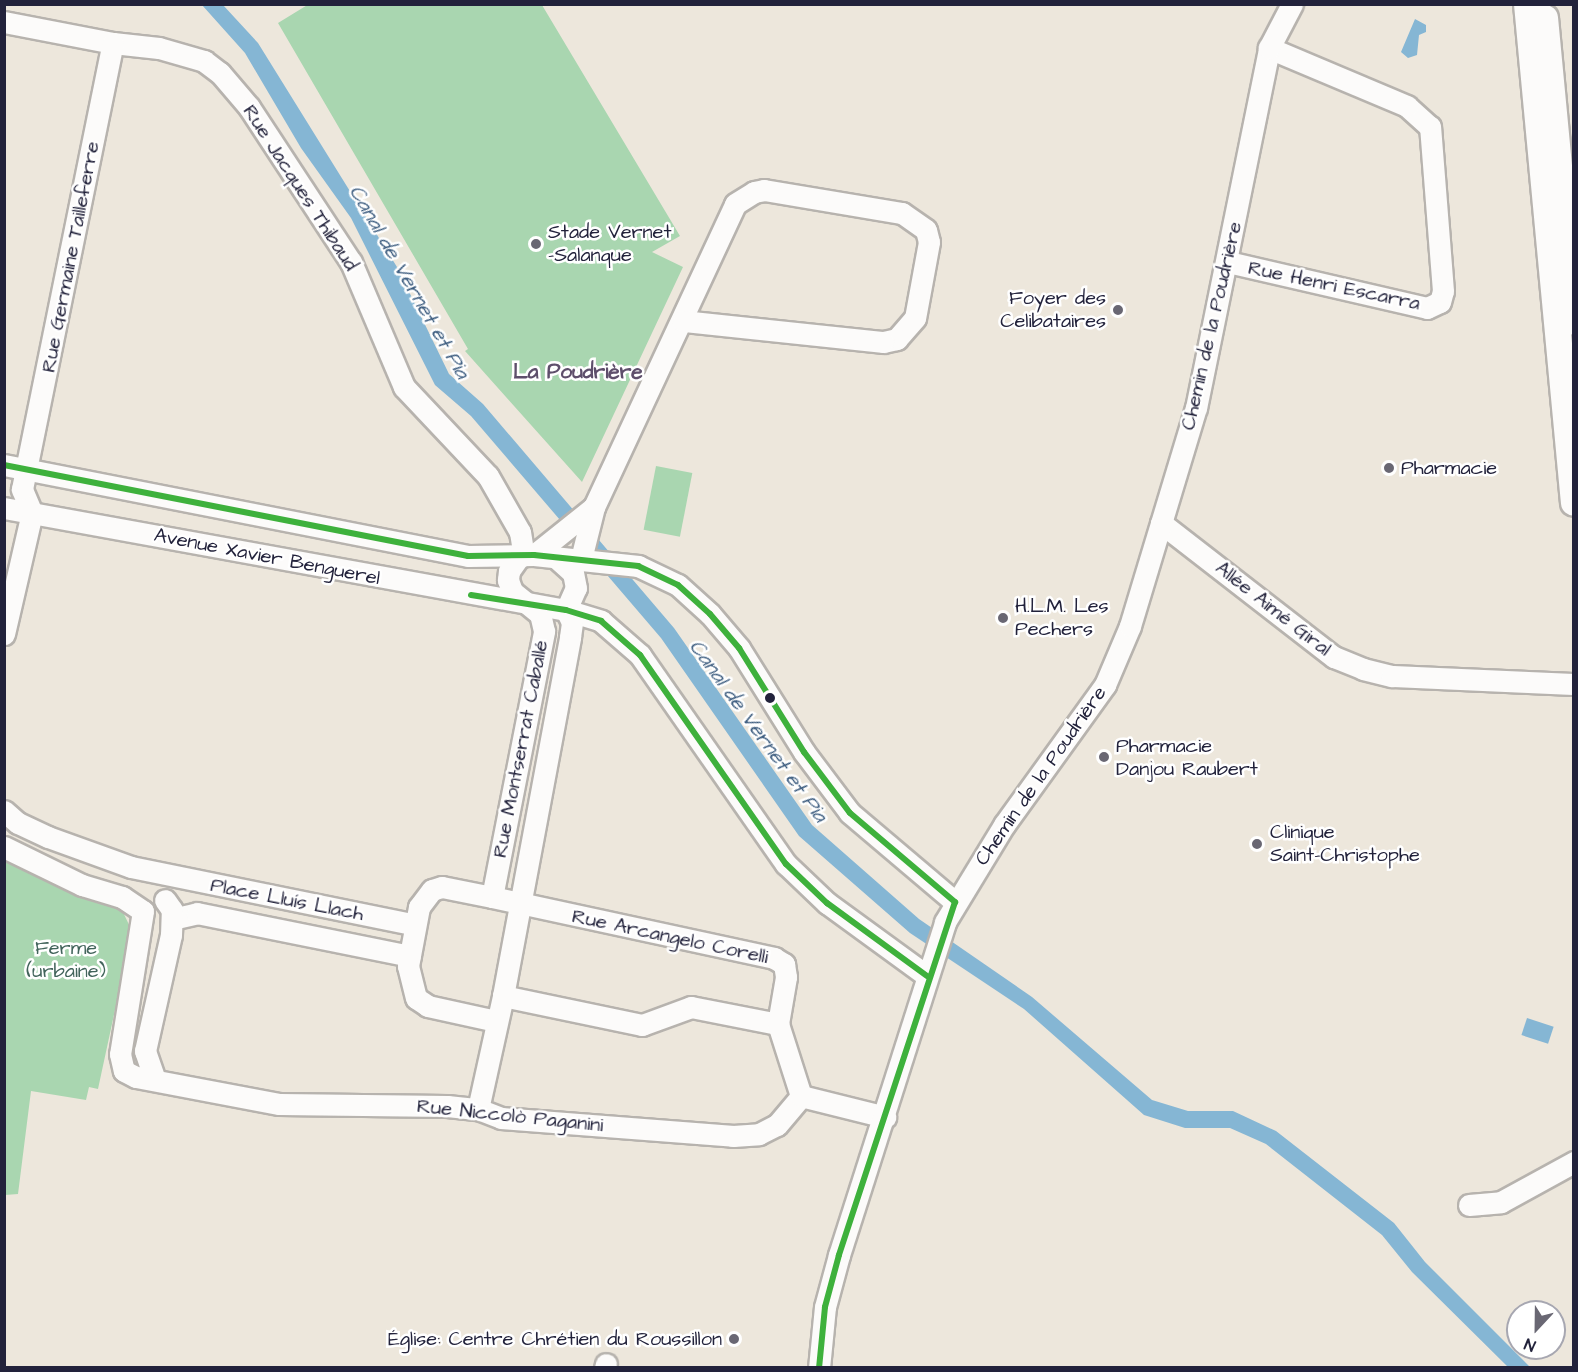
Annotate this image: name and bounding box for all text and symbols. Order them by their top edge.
street label: Rue Jacques Thibaud [237,100,363,276]
street label: Rue Germaine Tailleferre [37,139,105,375]
water label: Canal de Vernet et Pia [343,181,475,383]
place label: Stade Vernet -Salanque [548,220,671,267]
street label: Chemin de la Poudrière [1176,220,1248,432]
marker: Stade Vernet -Salanque [529,237,543,251]
street label: Rue Henri Escarra [1246,256,1422,316]
place label: Foyer des Celibataires [1000,286,1106,333]
marker: Foyer des Celibataires [1111,303,1125,317]
district label: La Poudrière [513,359,643,385]
place label: Pharmacie [1401,456,1497,480]
marker: Pharmacie [1382,461,1396,475]
street label: Avenue Xavier Benguerel [152,523,382,591]
street label: Allée Aimé Giral [1210,556,1336,662]
place label: H.L.M. Les Pechers [1015,594,1109,641]
marker: H.L.M. Les Pechers [996,611,1010,625]
water label: Canal de Vernet et Pia [683,635,833,827]
street label: Rue Montserrat Caballé [488,638,554,860]
street label: Chemin de la Poudrière [970,682,1112,870]
unlabelled marker [764,692,776,704]
place label: Pharmacie Danjou Raubert [1116,734,1258,781]
marker: Pharmacie Danjou Raubert [1097,750,1111,764]
place label: Clinique Saint-Christophe [1270,820,1420,867]
marker: Clinique Saint-Christophe [1248,835,1266,853]
street label: Place Lluís Llach [208,873,366,927]
street label: Rue Arcangelo Corelli [570,904,770,970]
park label: Ferme (urbaine) [26,936,106,983]
street label: Rue Niccolò Paganini [416,1094,604,1138]
north arrow [1506,1300,1566,1360]
place label: Église: Centre Chrétien du Roussillon [388,1327,722,1351]
marker: Église: Centre Chrétien du Roussillon [727,1332,741,1346]
text: N [1521,1333,1539,1357]

